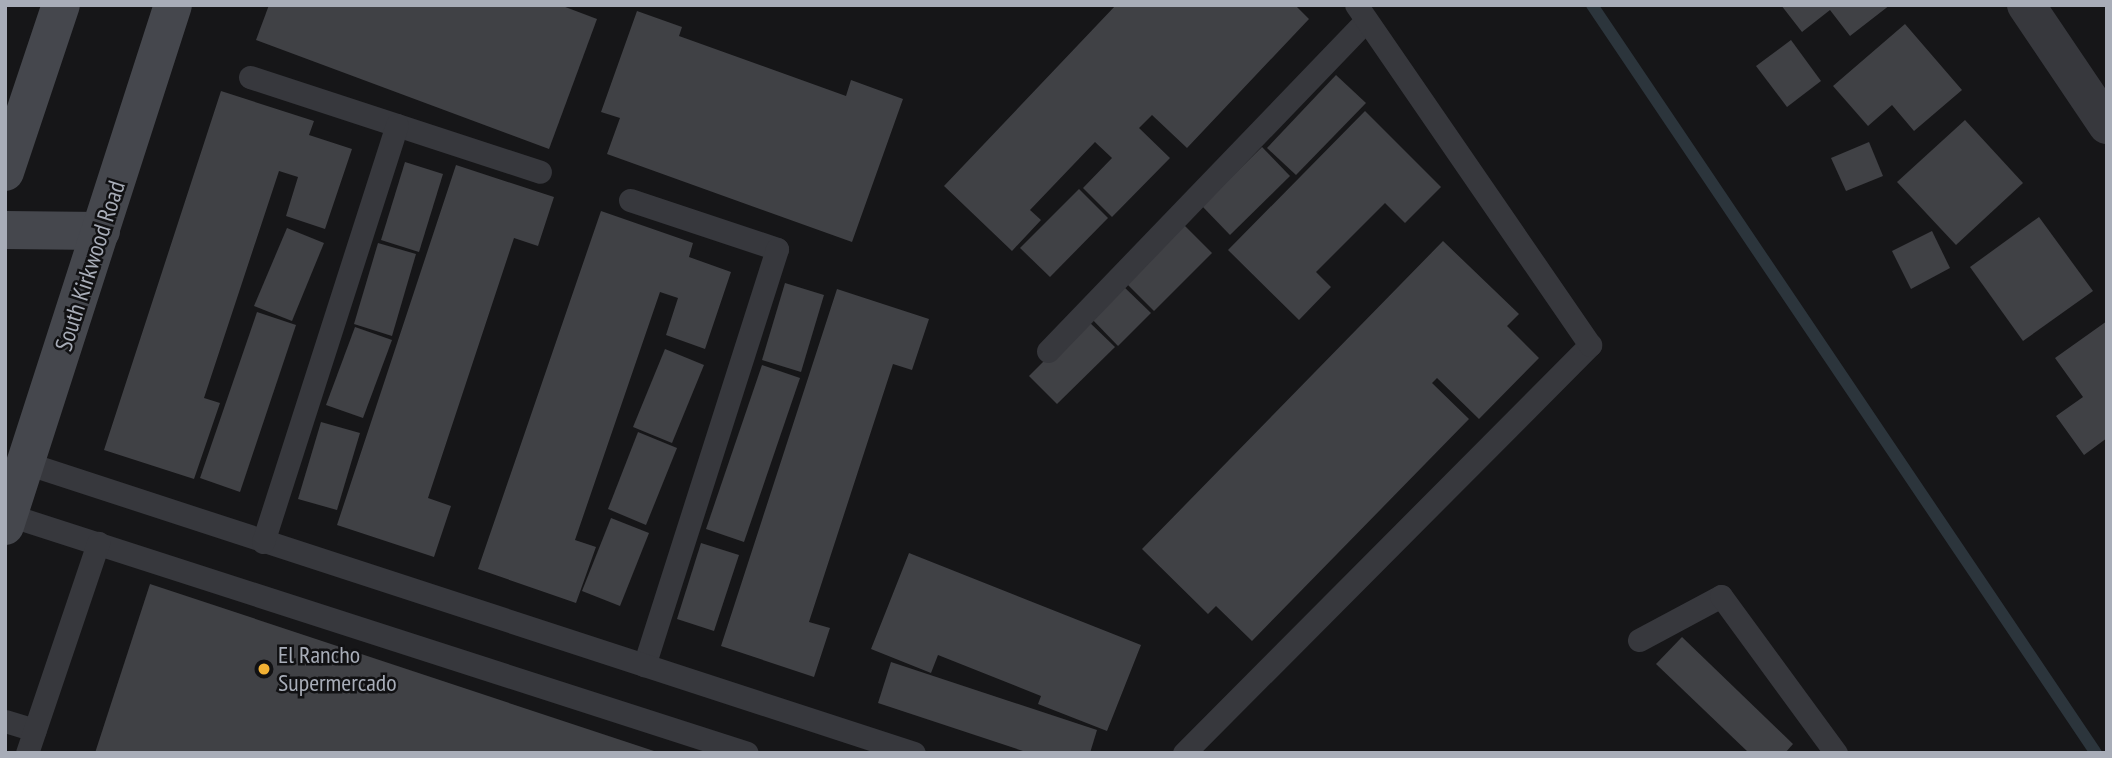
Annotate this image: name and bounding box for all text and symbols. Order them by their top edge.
street label: South Kirkwood Road [49,177,131,355]
place label: El Rancho Supermercado [278,641,397,697]
marker: El Rancho Supermercado [256,661,272,677]

